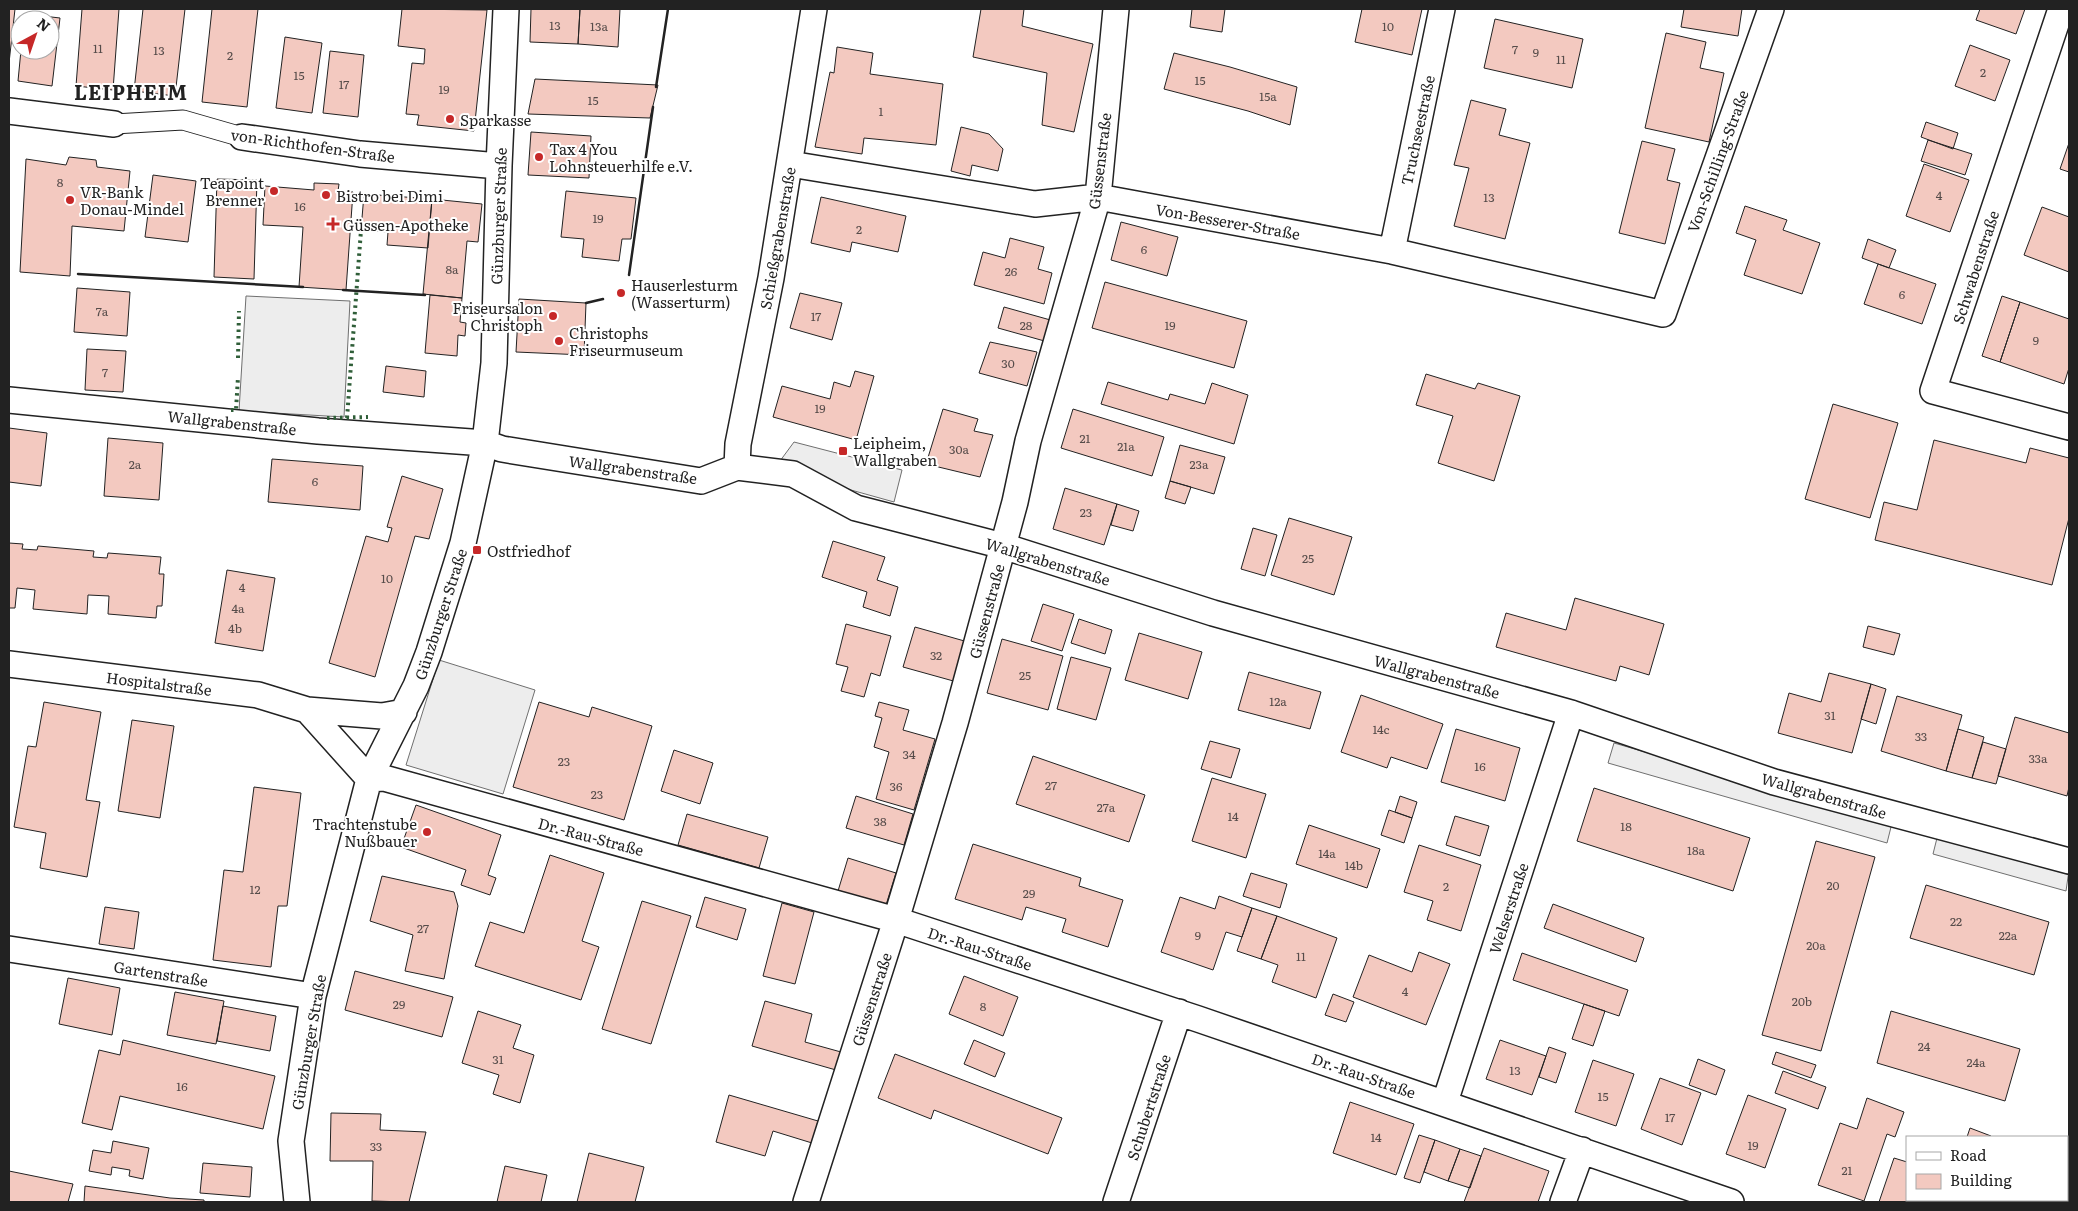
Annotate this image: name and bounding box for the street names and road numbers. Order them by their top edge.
street label: Truchseestraße [1394,73,1440,187]
street label: Von-Schilling-Straße [1681,86,1754,235]
street label: Güssenstraße [1082,111,1116,211]
street label: von-Richthofen-Straße [229,122,397,168]
street label: Günzburger Straße [484,147,512,285]
street label: Schießgrabenstraße [753,165,801,311]
street label: Von-Besserer-Straße [1154,197,1302,245]
street label: Schwabenstraße [1946,207,2004,327]
street label: Wallgrabenstraße [166,404,298,440]
street label: Wallgrabenstraße [567,449,699,489]
street label: Wallgrabenstraße [983,531,1113,591]
street label: Günzburger Straße [408,545,472,683]
street label: Güssenstraße [962,561,1010,661]
street label: Wallgrabenstraße [1372,648,1503,704]
street label: Hospitalstraße [105,665,213,701]
street label: Wallgrabenstraße [1759,766,1890,824]
street label: Dr.-Rau-Straße [536,811,647,861]
street label: Welserstraße [1482,859,1534,957]
street label: Dr.-Rau-Straße [925,920,1035,976]
street label: Güssenstraße [845,949,897,1049]
street label: Gartenstraße [112,954,210,992]
street label: Günzburger Straße [285,972,331,1112]
street label: Dr.-Rau-Straße [1309,1046,1419,1104]
street label: Schubertstraße [1120,1051,1176,1163]

